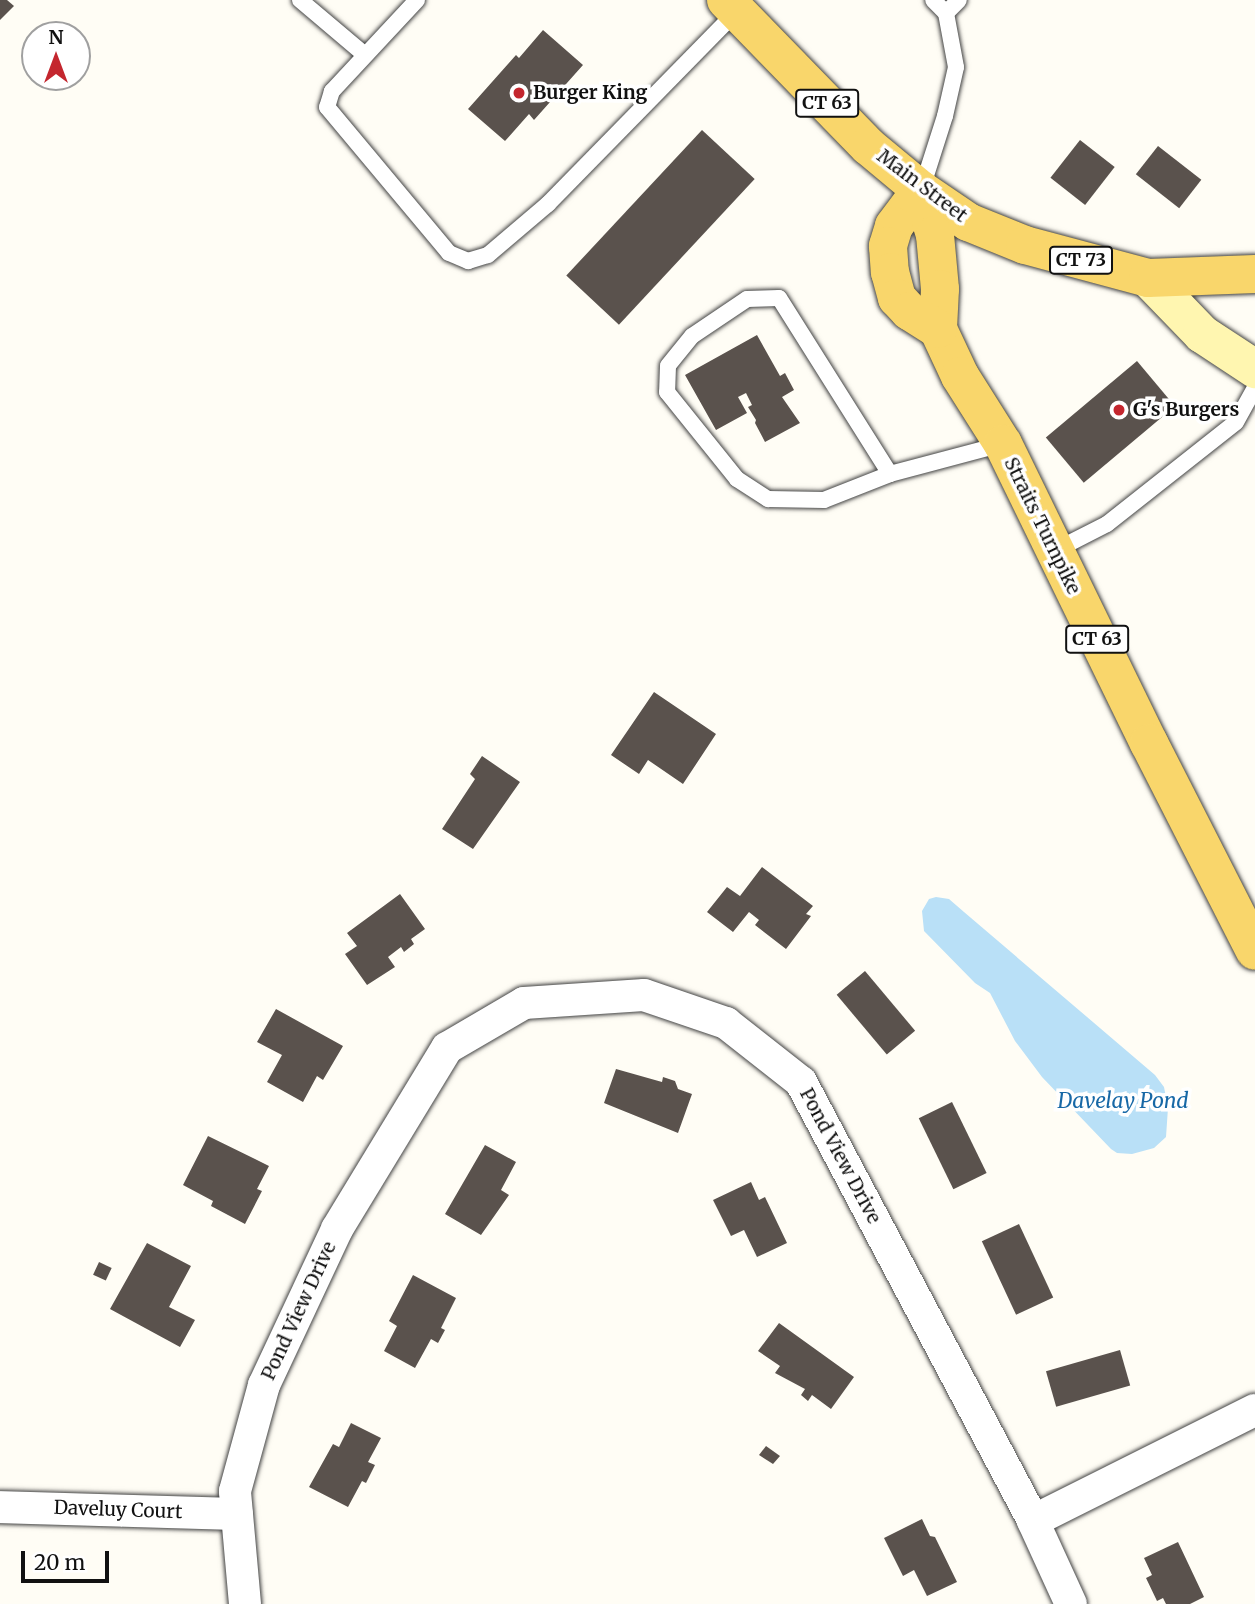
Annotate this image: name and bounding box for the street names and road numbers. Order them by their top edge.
road number: CT 63 [794,88,860,118]
street label: Main Street [873,145,971,227]
road number: CT 73 [1048,246,1114,274]
street label: Straits Turnpike [999,454,1085,598]
road number: CT 63 [1064,624,1130,654]
street label: Pond View Drive [795,1084,885,1228]
street label: Pond View Drive [257,1238,341,1384]
street label: Daveluy Court [53,1496,183,1524]

